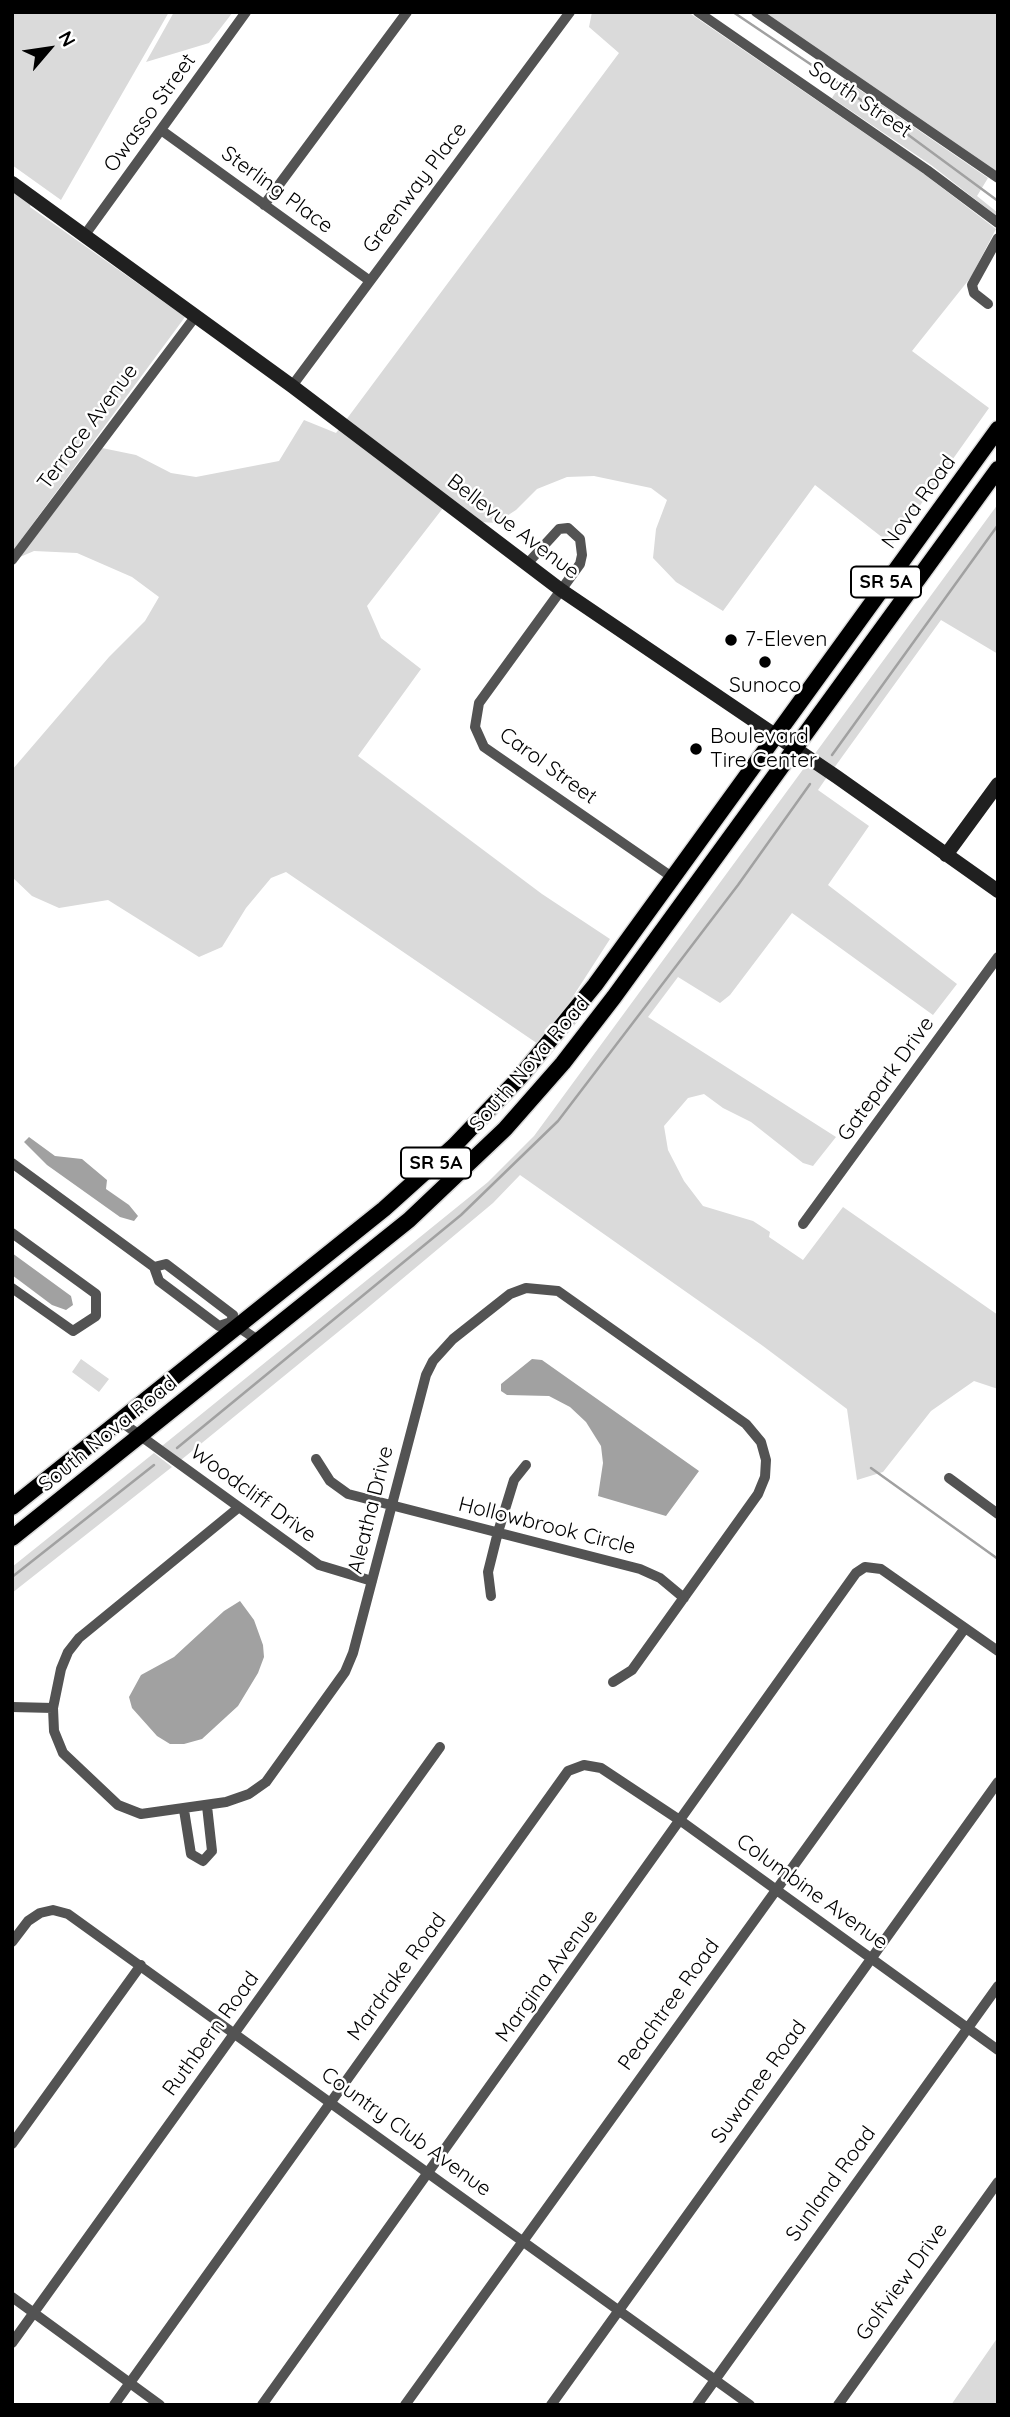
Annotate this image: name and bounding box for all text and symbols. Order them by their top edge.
north arrow [14,14,84,84]
text: N [53,27,81,51]
street label: Owasso Street [99,49,201,177]
street label: South Street [804,56,916,144]
street label: Greenway Place [358,118,472,258]
street label: Sterling Place [216,141,338,239]
street label: Terrace Avenue [33,359,143,495]
street label: Nova Road [877,450,961,554]
street label: Bellevue Avenue [442,469,584,585]
road number: SR 5A [851,566,921,597]
place label: 7-Eleven [745,627,827,653]
marker: 7-Eleven [723,632,739,648]
marker: Sunoco [757,654,773,670]
place label: Sunoco [729,673,801,699]
street label: Carol Street [494,722,602,810]
place label: Boulevard Tire Center [710,724,817,774]
marker: Boulevard Tire Center [688,741,704,757]
street label: South Nova Road [464,991,596,1137]
street label: Gatepark Drive [832,1012,940,1146]
road number: SR 5A [401,1148,471,1178]
street label: South Nova Road [34,1370,182,1498]
street label: Woodcliff Drive [185,1440,321,1548]
street label: Aleatha Drive [343,1443,399,1577]
street label: Hollowbrook Circle [456,1492,638,1560]
street label: Columbine Avenue [731,1829,893,1955]
street label: Margina Avenue [490,1905,604,2047]
street label: Mardrake Road [342,1908,452,2046]
street label: Peachtree Road [613,1934,725,2076]
street label: Ruthbern Road [157,1967,265,2101]
street label: Suwanee Road [706,2016,812,2148]
street label: Country Club Avenue [316,2062,496,2202]
street label: Sunland Road [781,2122,881,2246]
street label: Golfview Drive [851,2218,953,2346]

